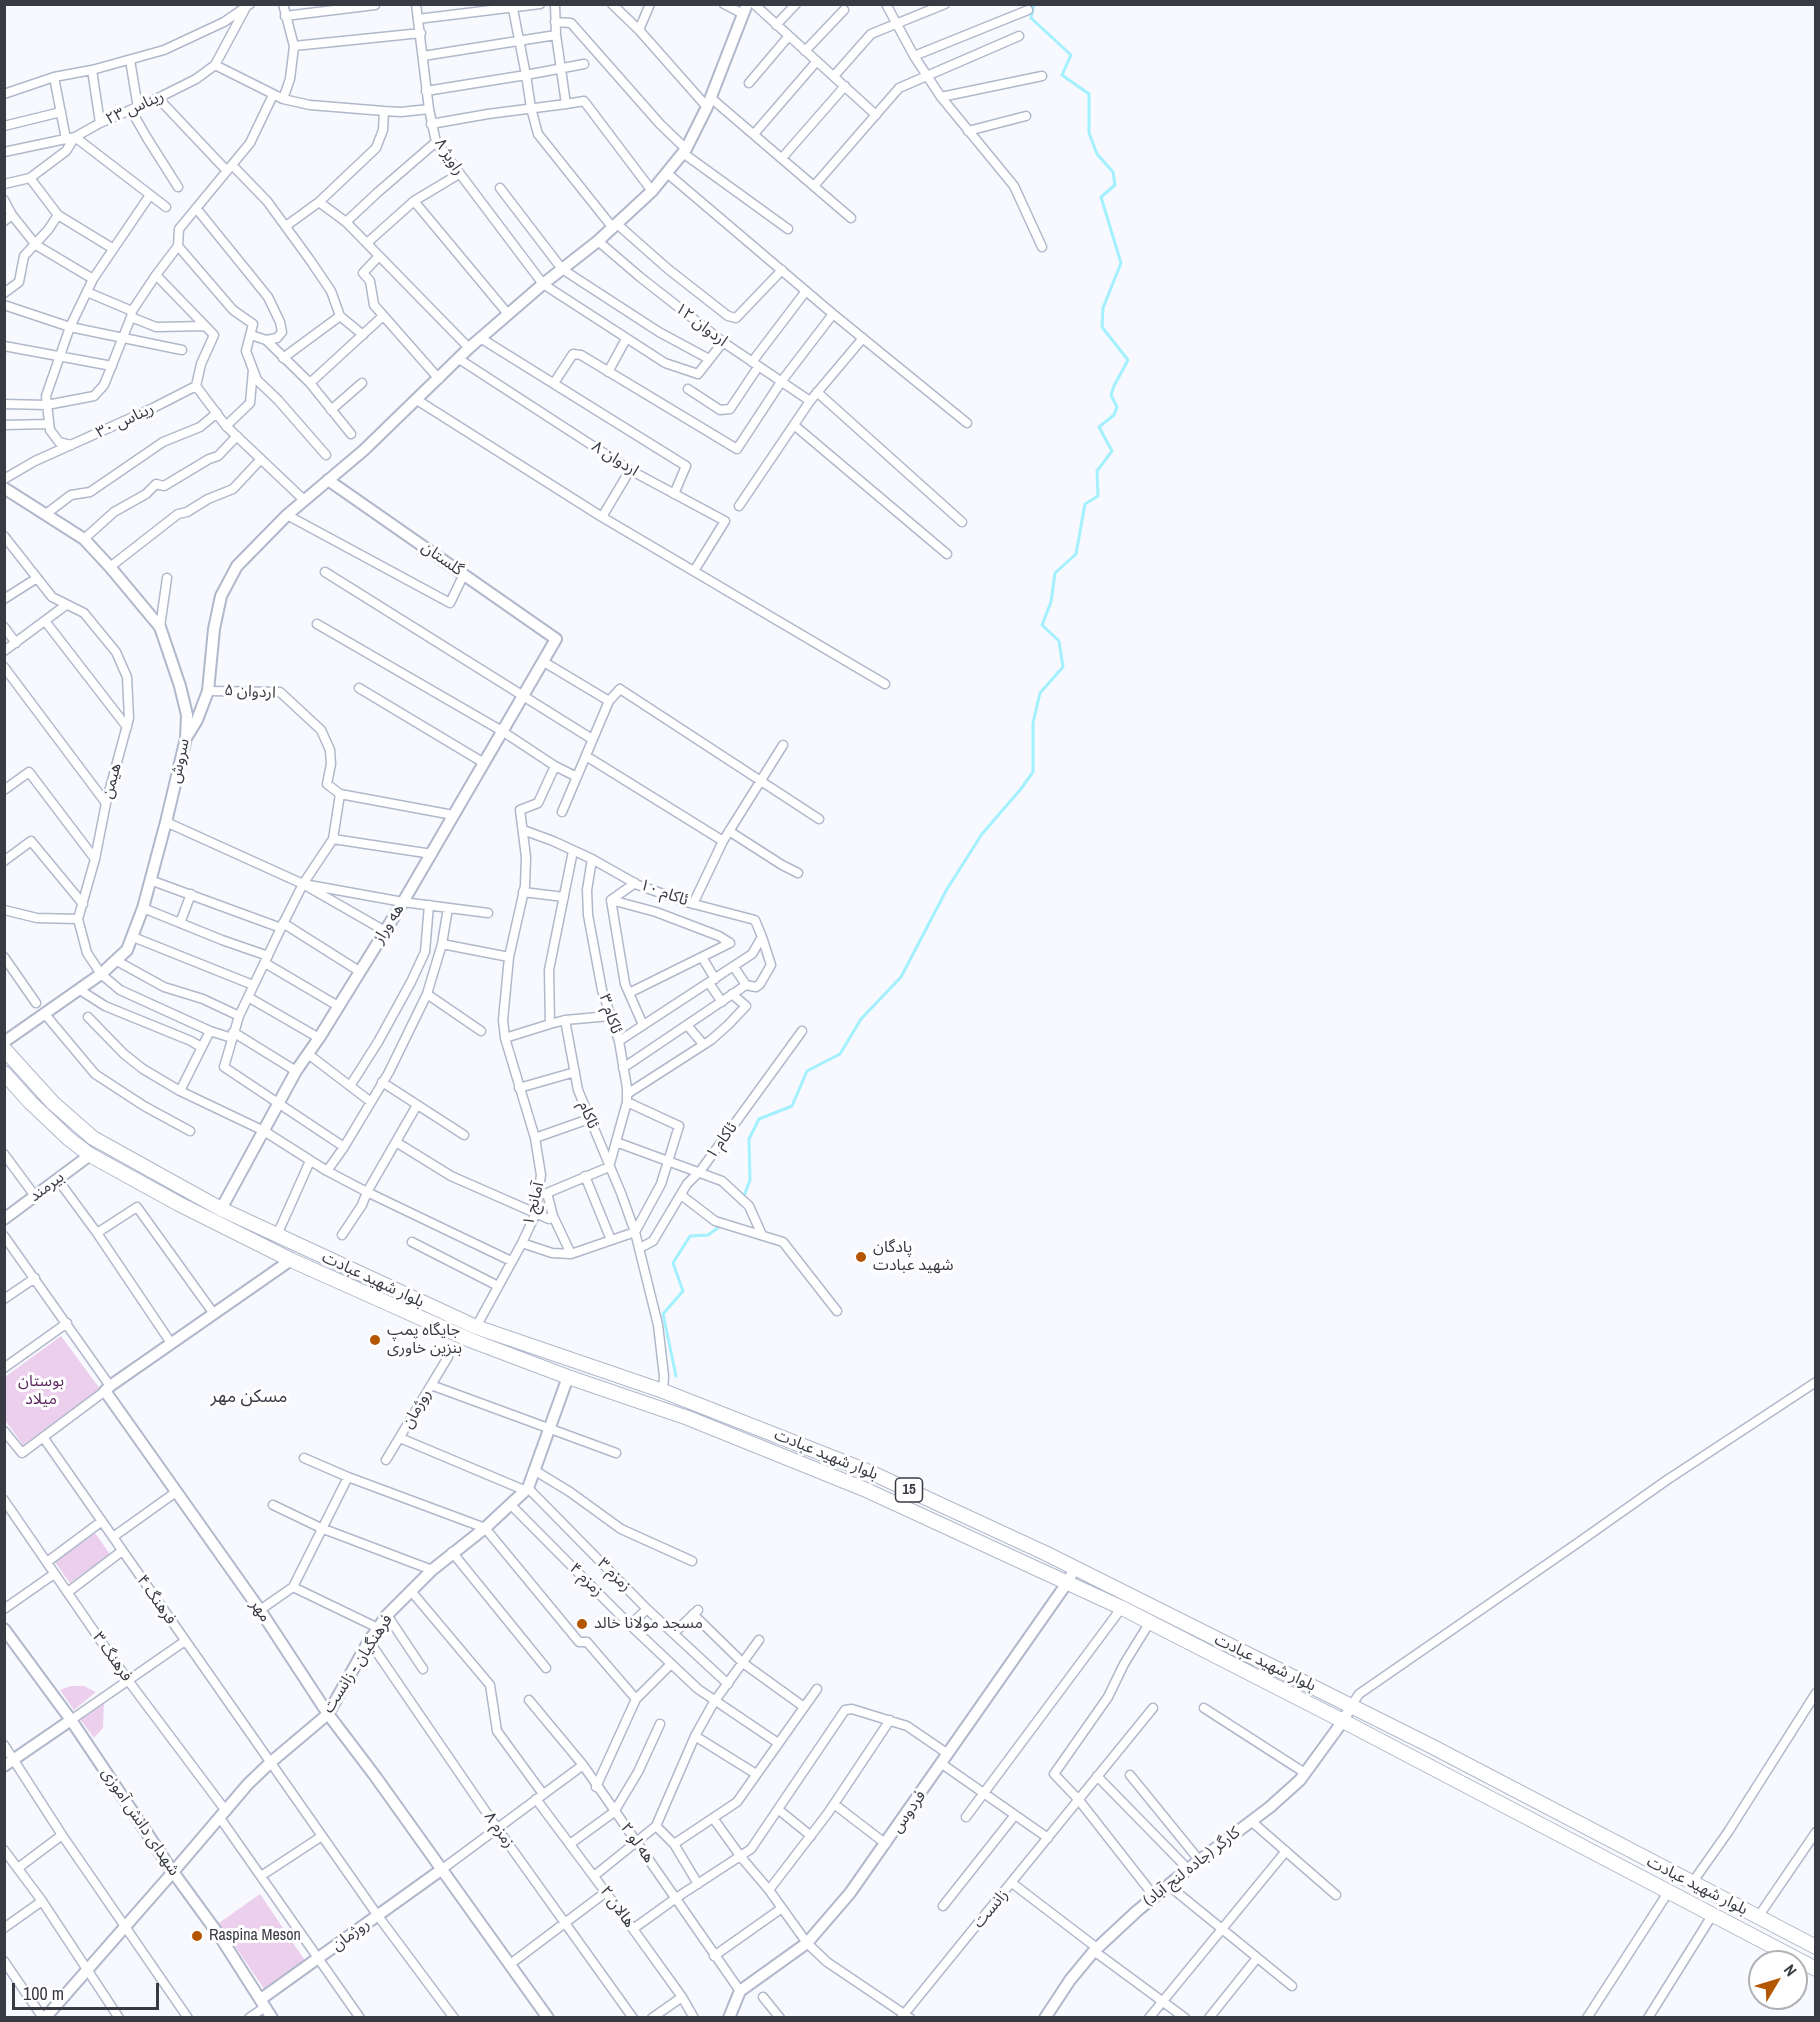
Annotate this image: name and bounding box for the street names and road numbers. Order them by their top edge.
street label: ریناس ۲۳ [103,87,167,129]
street label: راویژ ۸ [430,135,468,179]
street label: اردوان ۱۲ [671,299,731,351]
street label: ریناس ۳۰ [93,399,157,443]
street label: اردوان ۸ [588,437,642,481]
street label: گلستان [417,538,467,580]
street label: اردوان ۵ [224,681,276,703]
street label: سروش [166,737,194,785]
street label: هیمن [98,761,126,801]
street label: ئاکام ۱۰ [637,875,691,911]
street label: هه وراز [369,901,409,947]
street label: ئاکام ۳ [595,992,625,1036]
street label: ئاکام [574,1098,602,1132]
street label: ئاکام ۱ [702,1119,742,1163]
street label: بیرمند [26,1168,68,1206]
street label: آمانج ۱ [519,1180,549,1228]
street label: بلوار شهید عبادت [319,1248,427,1312]
street label: روژمان [398,1386,436,1432]
street label: بلوار شهید عبادت [771,1425,881,1485]
road number: 15 [896,1478,922,1502]
street label: زمزم ۳ [593,1554,635,1596]
street label: زمزم ۴ [565,1559,607,1601]
street label: فرهنگ ۴ [132,1572,180,1628]
street label: مهر [246,1596,274,1626]
street label: فرهنگیان - زانست [319,1611,397,1717]
street label: فرهنگ ۳ [88,1629,136,1685]
street label: بلوار شهید عبادت [1211,1630,1319,1696]
street label: شهدای دانش آموزی [97,1764,183,1880]
street label: فردوس [888,1787,930,1837]
street label: زمزم ۸ [480,1808,518,1852]
street label: هه لو ۲ [616,1819,658,1867]
street label: کارگر (جاده لنج آباد) [1140,1823,1244,1911]
street label: بلوار شهید عبادت [1643,1852,1751,1920]
street label: هالان ۲ [595,1882,639,1932]
street label: زانست [969,1886,1013,1932]
street label: روژمان [328,1915,374,1955]

